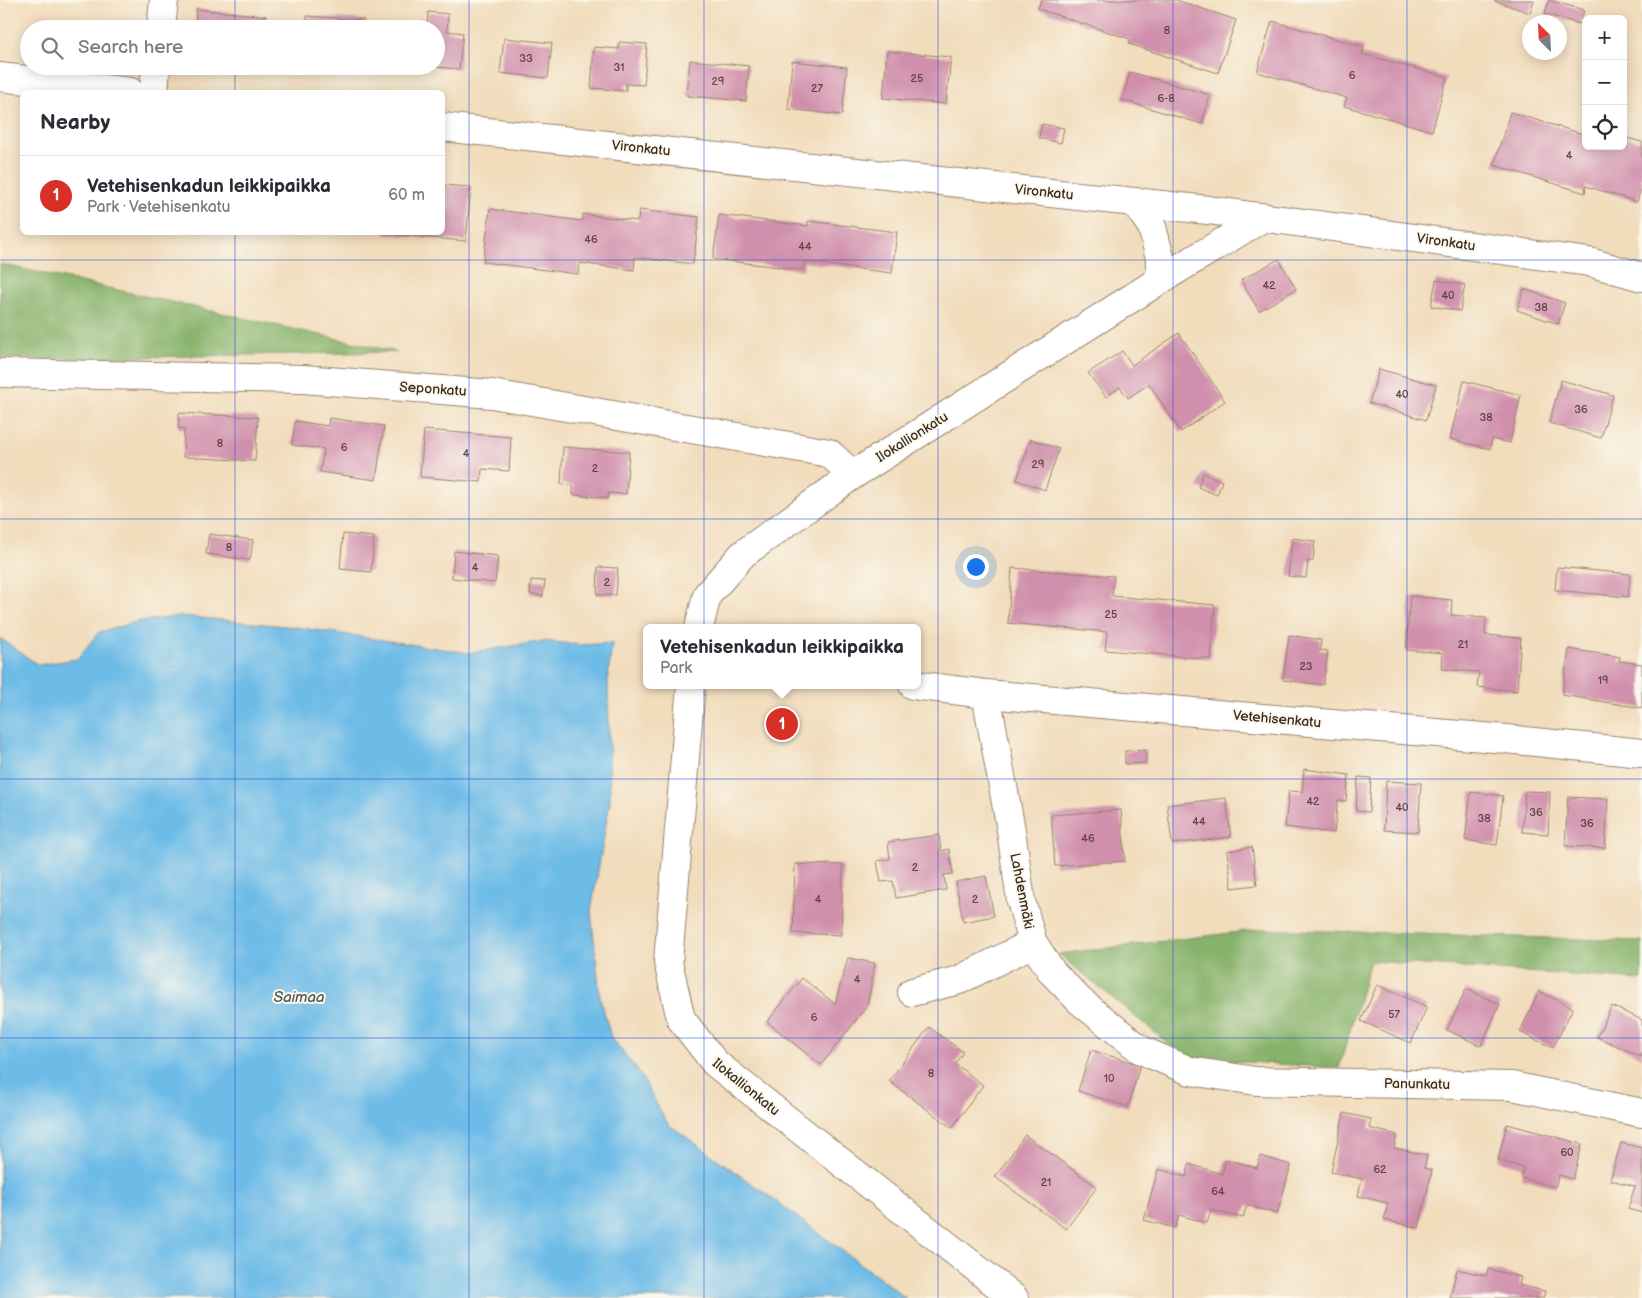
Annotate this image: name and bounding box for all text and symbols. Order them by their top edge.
north arrow [1522,15,1567,60]
map controls [1582,15,1627,150]
button: + [1582,15,1627,60]
search box [20,20,445,75]
house number: 8 [1164,24,1170,37]
icon: search [38,34,66,62]
text: Search here [78,36,183,59]
house number: 33 [519,52,533,65]
button: − [1582,60,1627,105]
house number: 31 [613,61,625,74]
house number: 6 [1349,69,1356,82]
house number: 25 [911,72,923,85]
house number: 29 [712,75,724,88]
house number: 27 [811,82,824,95]
house number: 6-8 [1157,92,1175,105]
button: locate [1582,105,1627,150]
text: Nearby [40,110,110,135]
street label: Vironkatu [611,136,671,160]
house number: 4 [1566,149,1573,162]
text: Vetehisenkadun leikkipaikka [87,175,331,198]
street label: Vironkatu [1014,180,1074,204]
text: 1 [53,186,59,205]
text: 60 m [388,186,425,205]
text: Park · Vetehisenkatu [87,198,231,217]
street label: Vironkatu [1416,229,1476,255]
house number: 46 [584,233,598,246]
house number: 44 [798,240,812,253]
house number: 42 [1262,279,1276,292]
house number: 40 [1441,289,1455,302]
house number: 38 [1534,301,1548,314]
street label: Seponkatu [399,378,467,400]
house number: 40 [1395,388,1409,401]
house number: 36 [1574,403,1588,416]
street label: Ilokallionkatu [873,408,951,466]
house number: 38 [1479,411,1493,424]
house number: 8 [217,437,223,450]
house number: 6 [341,441,348,454]
house number: 4 [463,447,470,460]
house number: 29 [1032,458,1044,471]
house number: 2 [592,462,599,475]
house number: 8 [226,541,232,554]
your location [963,554,989,580]
house number: 4 [472,561,479,574]
house number: 2 [604,576,611,589]
house number: 25 [1105,608,1117,621]
popup [643,624,921,689]
text: Vetehisenkadun leikkipaikka [660,636,904,659]
house number: 21 [1458,638,1468,651]
text: Park [660,659,692,678]
house number: 23 [1299,660,1313,673]
house number: 19 [1598,674,1608,687]
pin: 1 [766,705,798,743]
street label: Vetehisenkatu [1232,707,1322,731]
house number: 42 [1306,795,1320,808]
house number: 40 [1395,801,1409,814]
house number: 36 [1529,806,1543,819]
house number: 38 [1477,812,1491,825]
house number: 44 [1192,815,1206,828]
house number: 36 [1580,817,1594,830]
house number: 46 [1081,832,1095,845]
street label: Lahdenmäki [1006,852,1038,930]
house number: 2 [912,861,919,874]
house number: 4 [815,893,822,906]
house number: 2 [972,893,979,906]
house number: 4 [854,973,861,986]
water label: Saimaa [274,988,324,1007]
house number: 57 [1388,1008,1400,1021]
house number: 6 [811,1011,818,1024]
street label: Ilokallionkatu [709,1055,783,1119]
house number: 8 [928,1067,934,1080]
house number: 10 [1104,1072,1115,1085]
street label: Panunkatu [1384,1075,1450,1093]
house number: 60 [1560,1146,1574,1159]
house number: 62 [1373,1163,1387,1176]
house number: 21 [1041,1176,1051,1189]
house number: 64 [1211,1185,1225,1198]

